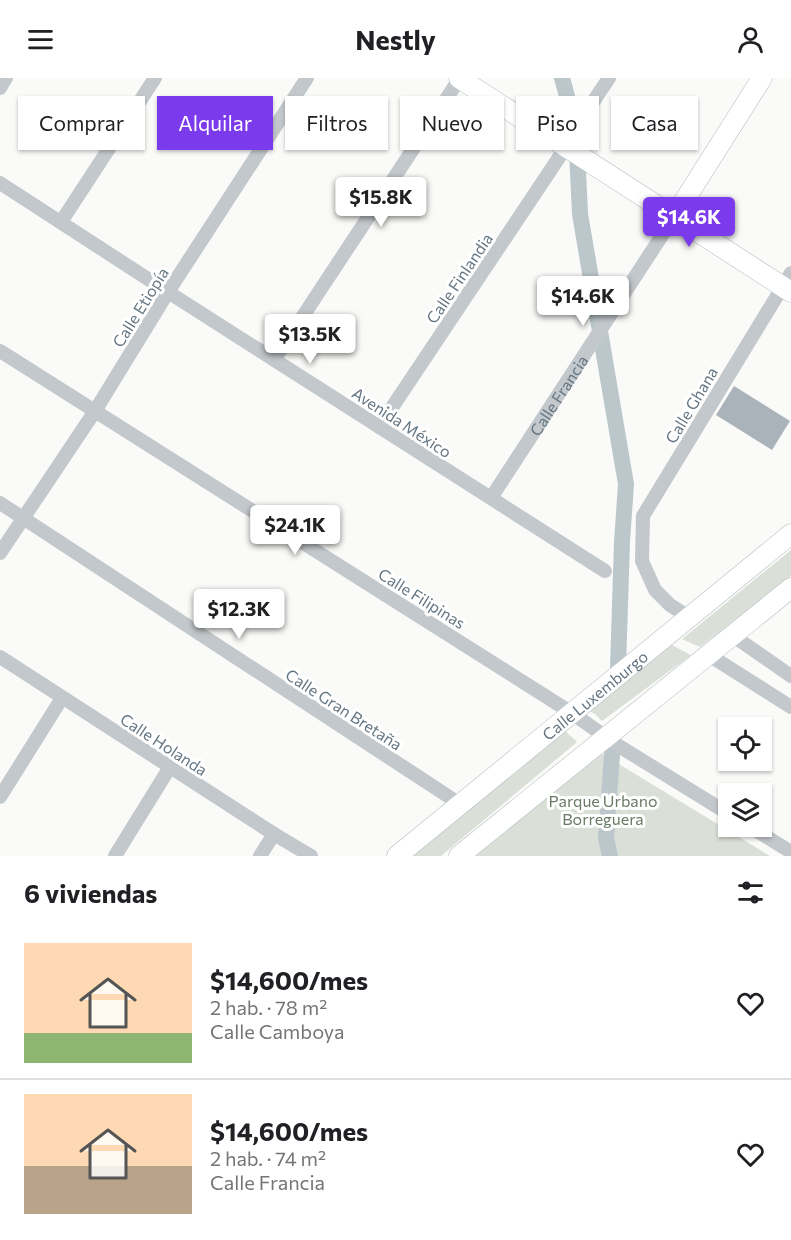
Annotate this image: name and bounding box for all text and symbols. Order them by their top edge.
icon: menu [24,23,57,56]
text: Nestly [355,23,436,56]
icon: person [734,23,767,56]
chip: Comprar [18,96,145,150]
chip: Alquilar [157,96,273,150]
chip: Filtros [285,96,388,150]
chip: Nuevo [400,96,504,150]
chip: Piso [516,96,599,150]
chip: Casa [611,96,698,150]
pin: $15.8K [332,177,430,228]
text: $15.8K [349,184,413,208]
pin: $14.6K [640,197,738,248]
text: $14.6K [657,204,721,228]
street label: Calle Finlandia [422,229,496,327]
street label: Calle Etiopía [108,264,172,350]
pin: $14.6K [534,276,632,327]
text: $14.6K [551,283,615,307]
pin: $13.5K [261,314,359,365]
text: $13.5K [279,321,341,345]
street label: Calle Francia [525,351,591,439]
street label: Calle Ghana [661,363,721,447]
street label: Avenida México [349,383,455,461]
pin: $24.1K [246,505,344,556]
text: $24.1K [264,512,326,536]
street label: Calle Filipinas [375,564,469,632]
pin: $12.3K [190,589,288,640]
text: $12.3K [208,596,270,620]
street label: Calle Luxemburgo [538,646,651,743]
street label: Calle Gran Bretaña [282,664,406,754]
street label: Calle Holanda [117,709,211,779]
map controls [718,717,772,837]
button: locate [718,717,772,771]
button: layers [718,783,772,837]
park label: Parque Urbano Borreguera [549,791,657,828]
icon: filters [734,876,767,909]
text: 6 viviendas [24,877,157,908]
text: $14,600/mes [210,964,368,995]
icon: home [72,967,144,1039]
icon: heart [734,987,767,1020]
text: 2 hab. · 78 m² [210,995,327,1019]
text: Calle Camboya [210,1019,344,1043]
text: $14,600/mes [210,1115,368,1146]
icon: home [72,1118,144,1190]
icon: heart [734,1138,767,1171]
text: 2 hab. · 74 m² [210,1146,326,1170]
text: Calle Francia [210,1170,325,1194]

